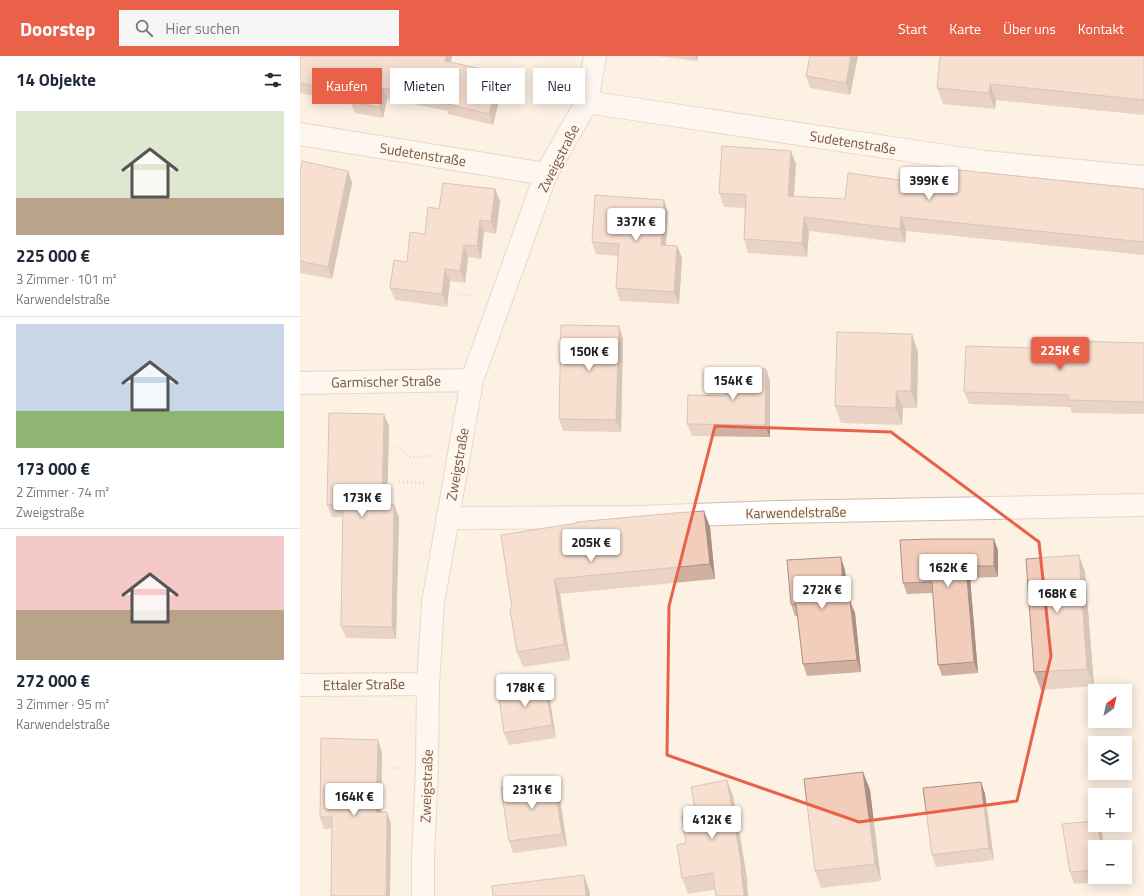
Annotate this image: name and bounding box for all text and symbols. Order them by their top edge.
search box [119,10,399,46]
text: Doorstep [20,14,95,43]
icon: search [133,17,155,39]
text: Hier suchen [165,17,240,40]
text: Start [898,18,927,39]
text: Karte [949,18,981,39]
text: Über uns [1003,18,1056,39]
text: Kontakt [1078,18,1124,39]
text: 14 Objekte [16,67,96,93]
chip: Kaufen [312,68,382,104]
chip: Mieten [390,68,459,104]
chip: Filter [467,68,525,104]
chip: Neu [533,68,585,104]
icon: filters [262,69,284,91]
street label: Zweigstraße [532,120,584,196]
street label: Sudetenstraße [808,125,898,159]
icon: home [114,137,186,209]
street label: Sudetenstraße [378,137,468,171]
pin: 399K € [896,167,962,201]
text: 399K € [909,170,949,190]
pin: 337K € [603,208,669,242]
text: 337K € [616,211,656,231]
text: 225 000 € [16,243,90,269]
text: 3 Zimmer · 101 m² [16,269,117,289]
text: Karwendelstraße [16,289,110,309]
pin: 225K € [1027,337,1093,371]
pin: 150K € [556,338,622,372]
text: 225K € [1040,340,1080,360]
text: 150K € [569,341,609,361]
icon: home [114,350,186,422]
pin: 154K € [700,367,766,401]
street label: Garmischer Straße [331,370,441,392]
text: 154K € [713,370,753,390]
street label: Zweigstraße [440,426,474,502]
text: 173 000 € [16,456,90,482]
text: 2 Zimmer · 74 m² [16,482,109,502]
pin: 173K € [329,484,395,518]
text: 173K € [342,487,382,507]
street label: Karwendelstraße [745,501,847,523]
text: Zweigstraße [16,502,84,522]
pin: 205K € [558,529,624,563]
text: 205K € [571,532,611,552]
pin: 162K € [915,554,981,588]
text: 162K € [928,557,968,577]
icon: home [114,562,186,634]
pin: 272K € [789,576,855,610]
text: 272K € [802,579,842,599]
pin: 168K € [1024,580,1090,614]
text: 168K € [1037,583,1077,603]
text: 272 000 € [16,668,90,694]
street label: Ettaler Straße [323,673,405,695]
pin: 178K € [492,674,558,708]
text: 178K € [505,677,545,697]
north arrow [1088,684,1132,728]
map controls [1088,684,1132,884]
text: 3 Zimmer · 95 m² [16,694,109,714]
text: Karwendelstraße [16,714,110,734]
button: layers [1088,736,1132,780]
street label: Zweigstraße [414,749,438,823]
pin: 231K € [499,776,565,810]
text: 231K € [512,779,552,799]
pin: 164K € [321,783,387,817]
text: 164K € [334,786,374,806]
button: + [1088,788,1132,832]
pin: 412K € [679,806,745,840]
text: 412K € [692,809,732,829]
button: − [1088,840,1132,884]

